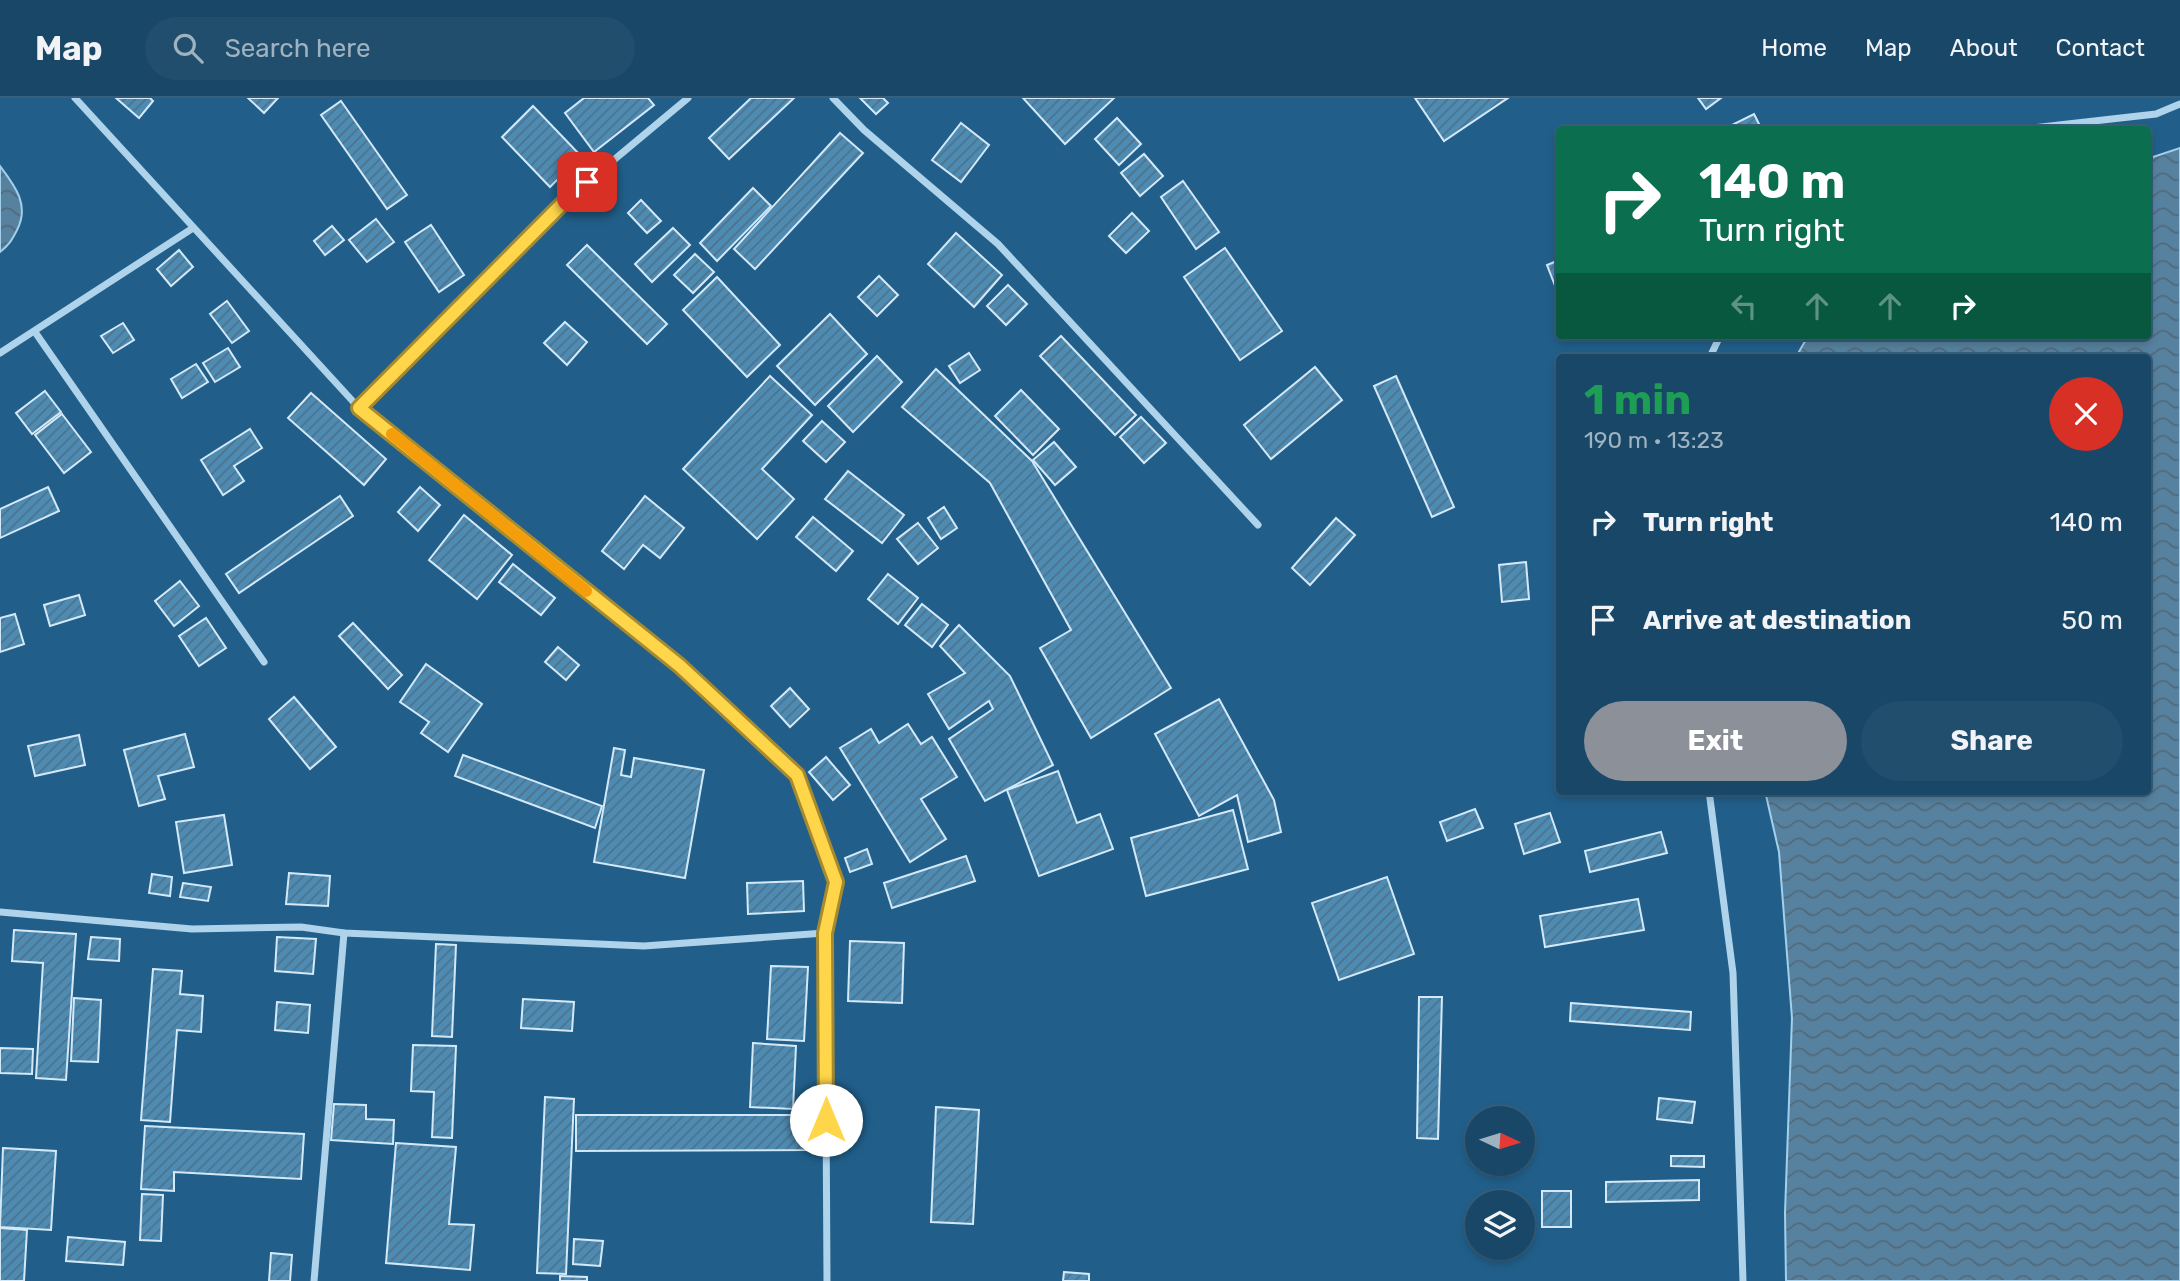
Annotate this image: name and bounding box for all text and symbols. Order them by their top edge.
search box [145,17,635,80]
text: Map [35,29,103,68]
icon: search [169,29,207,67]
text: Search here [225,33,370,64]
text: Home [1761,34,1827,62]
text: Map [1865,34,1912,62]
text: About [1950,34,2018,62]
text: Contact [2056,34,2145,62]
pin [557,152,617,212]
text: 140 m [1699,152,1845,210]
icon: right [1584,154,1675,245]
icon: arrive [568,163,606,201]
text: Turn right [1699,211,1844,249]
icon: left [1725,287,1763,325]
icon: ahead [1798,287,1836,325]
icon: ahead [1871,287,1909,325]
icon: right [1944,287,1982,325]
text: 1 min [1584,375,1691,425]
button: close [2049,377,2123,451]
text: 190 m · 13:23 [1584,426,1724,454]
icon: right [1584,503,1622,541]
text: Turn right [1643,507,1773,538]
text: 140 m [2050,507,2123,538]
icon: arrive [1584,601,1622,639]
text: Arrive at destination [1643,605,1911,636]
text: 50 m [2062,605,2123,636]
button: Exit [1584,701,1847,781]
button: Share [1861,701,2123,781]
position arrow [789,1083,863,1157]
north arrow [1465,1106,1535,1176]
map controls [1465,1106,1535,1260]
button: layers [1465,1190,1535,1260]

